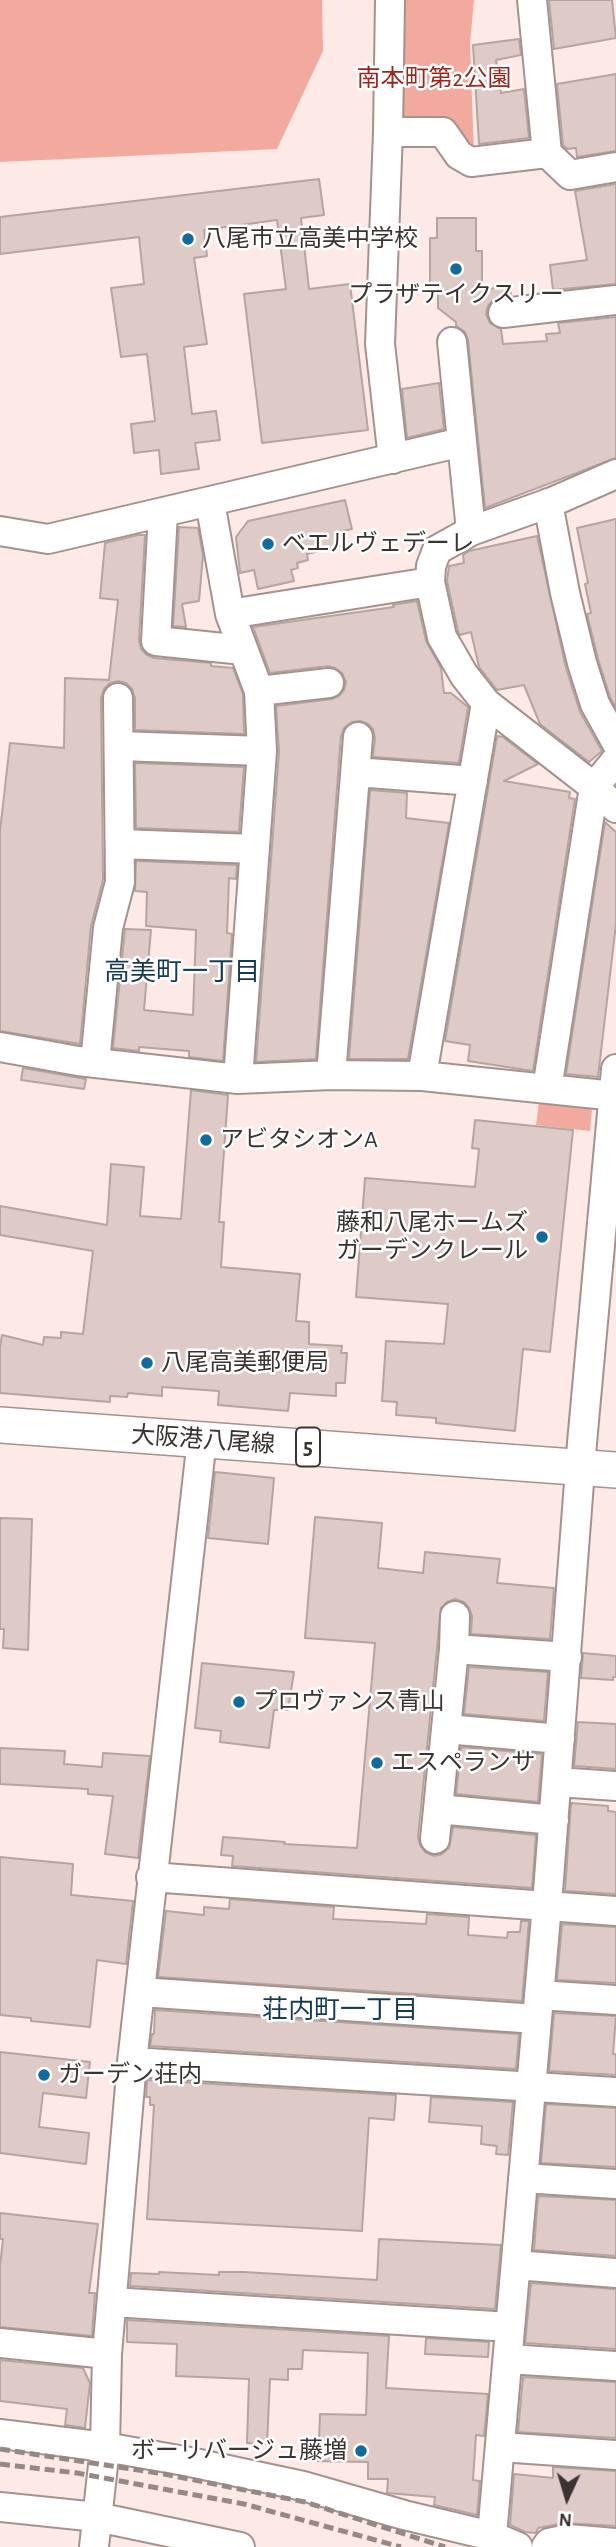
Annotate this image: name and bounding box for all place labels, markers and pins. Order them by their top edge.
place label: 八尾市立高美中学校 [202,225,418,253]
marker: 八尾市立高美中学校 [180,231,196,247]
marker: プラザテイクスリー [448,261,464,277]
place label: プラザテイクスリー [348,281,564,309]
place label: ベエルヴェデーレ [282,530,474,558]
marker: ベエルヴェデーレ [260,536,276,552]
place label: アビタシオンA [220,1126,378,1154]
marker: アビタシオンA [198,1132,214,1148]
place label: 藤和八尾ホームズ ガーデンクレール [336,1209,528,1265]
marker: 藤和八尾ホームズ ガーデンクレール [534,1229,550,1245]
place label: 八尾高美郵便局 [161,1349,329,1377]
marker: 八尾高美郵便局 [139,1355,155,1371]
place label: プロヴァンス青山 [253,1688,445,1716]
marker: プロヴァンス青山 [231,1694,247,1710]
place label: エスペランサ [391,1749,535,1777]
marker: エスペランサ [369,1755,385,1771]
place label: ガーデン荘内 [58,2061,202,2089]
marker: ガーデン荘内 [36,2067,52,2083]
place label: ボーリバージュ藤増 [131,2437,347,2465]
marker: ボーリバージュ藤増 [353,2443,369,2459]

